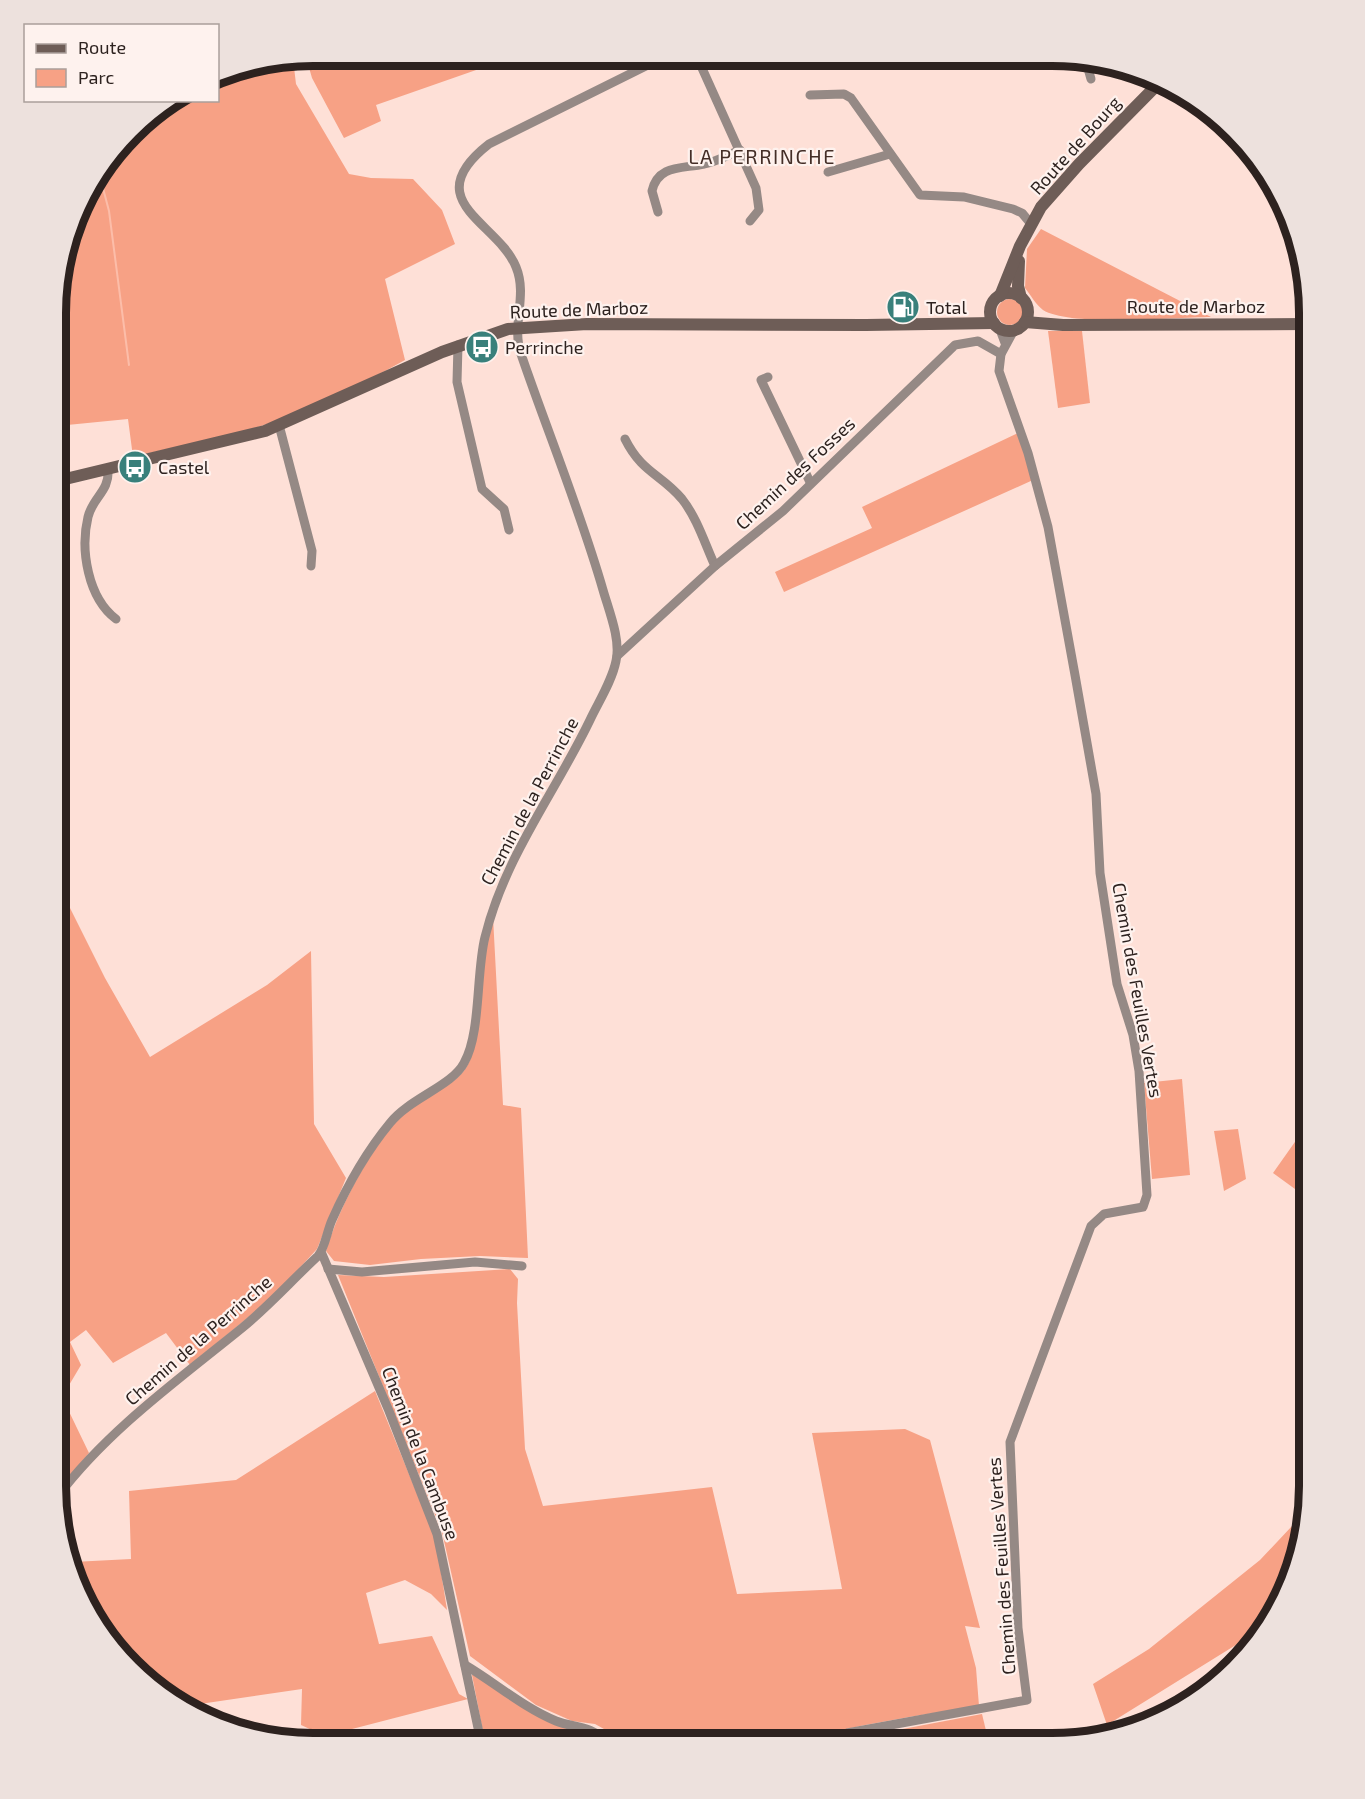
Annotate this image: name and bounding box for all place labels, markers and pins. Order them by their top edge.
fuel station icon: Total [885,289,921,325]
place label: Total [926,296,967,318]
bus stop icon: Perrinche [464,329,500,365]
place label: Perrinche [505,336,583,358]
bus stop icon: Castel [117,449,153,485]
place label: Castel [158,456,210,478]

